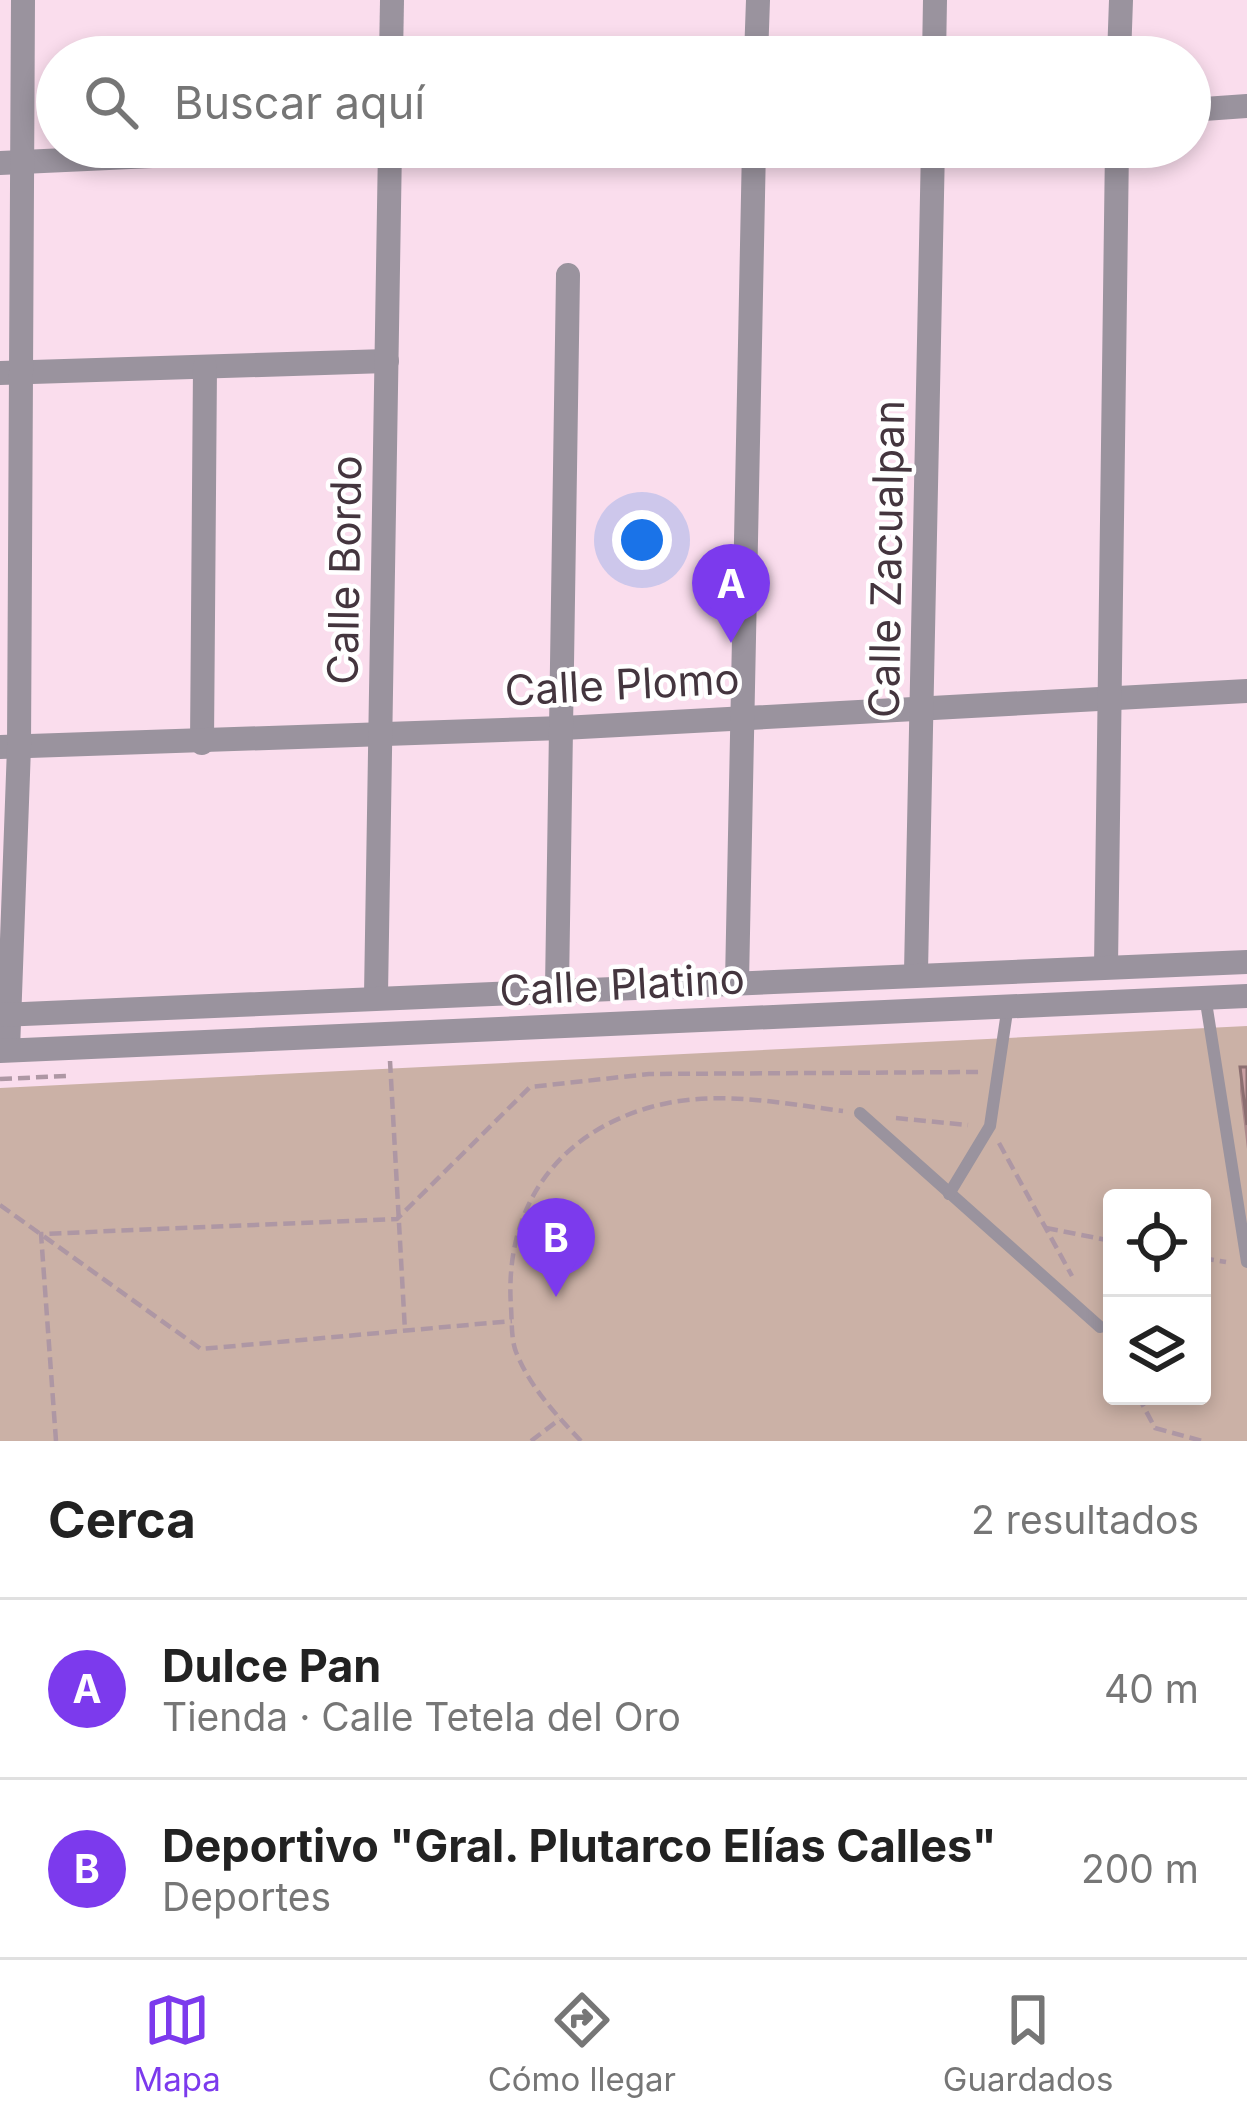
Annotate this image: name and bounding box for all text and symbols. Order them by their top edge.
search box [36,36,1211,168]
icon: search [78,69,144,135]
text: Buscar aquí [174,75,425,130]
street label: Calle Zacualpan [858,400,914,718]
street label: Calle Bordo [317,455,371,685]
your location [612,510,672,570]
pin: A [692,544,770,643]
street label: Calle Plomo [503,652,741,716]
street label: Calle Platino [498,952,746,1016]
map controls [1103,1189,1211,1405]
button: locate [1103,1189,1211,1297]
pin: B [517,1198,595,1297]
button: layers [1103,1297,1211,1405]
text: Cerca [48,1489,196,1550]
text: 2 resultados [971,1496,1199,1543]
text: Dulce Pan [162,1638,381,1693]
text: A [72,1665,102,1712]
text: 40 m [1104,1665,1199,1712]
text: Tienda · Calle Tetela del Oro [162,1693,681,1740]
text: Deportivo "Gral. Plutarco Elías Calles" [162,1818,997,1873]
text: B [74,1845,100,1892]
text: 200 m [1081,1845,1199,1892]
text: Deportes [162,1873,331,1920]
tab: Mapa [133,1987,221,2099]
tab: Cómo llegar [488,1987,676,2099]
tab: Guardados [943,1987,1114,2099]

